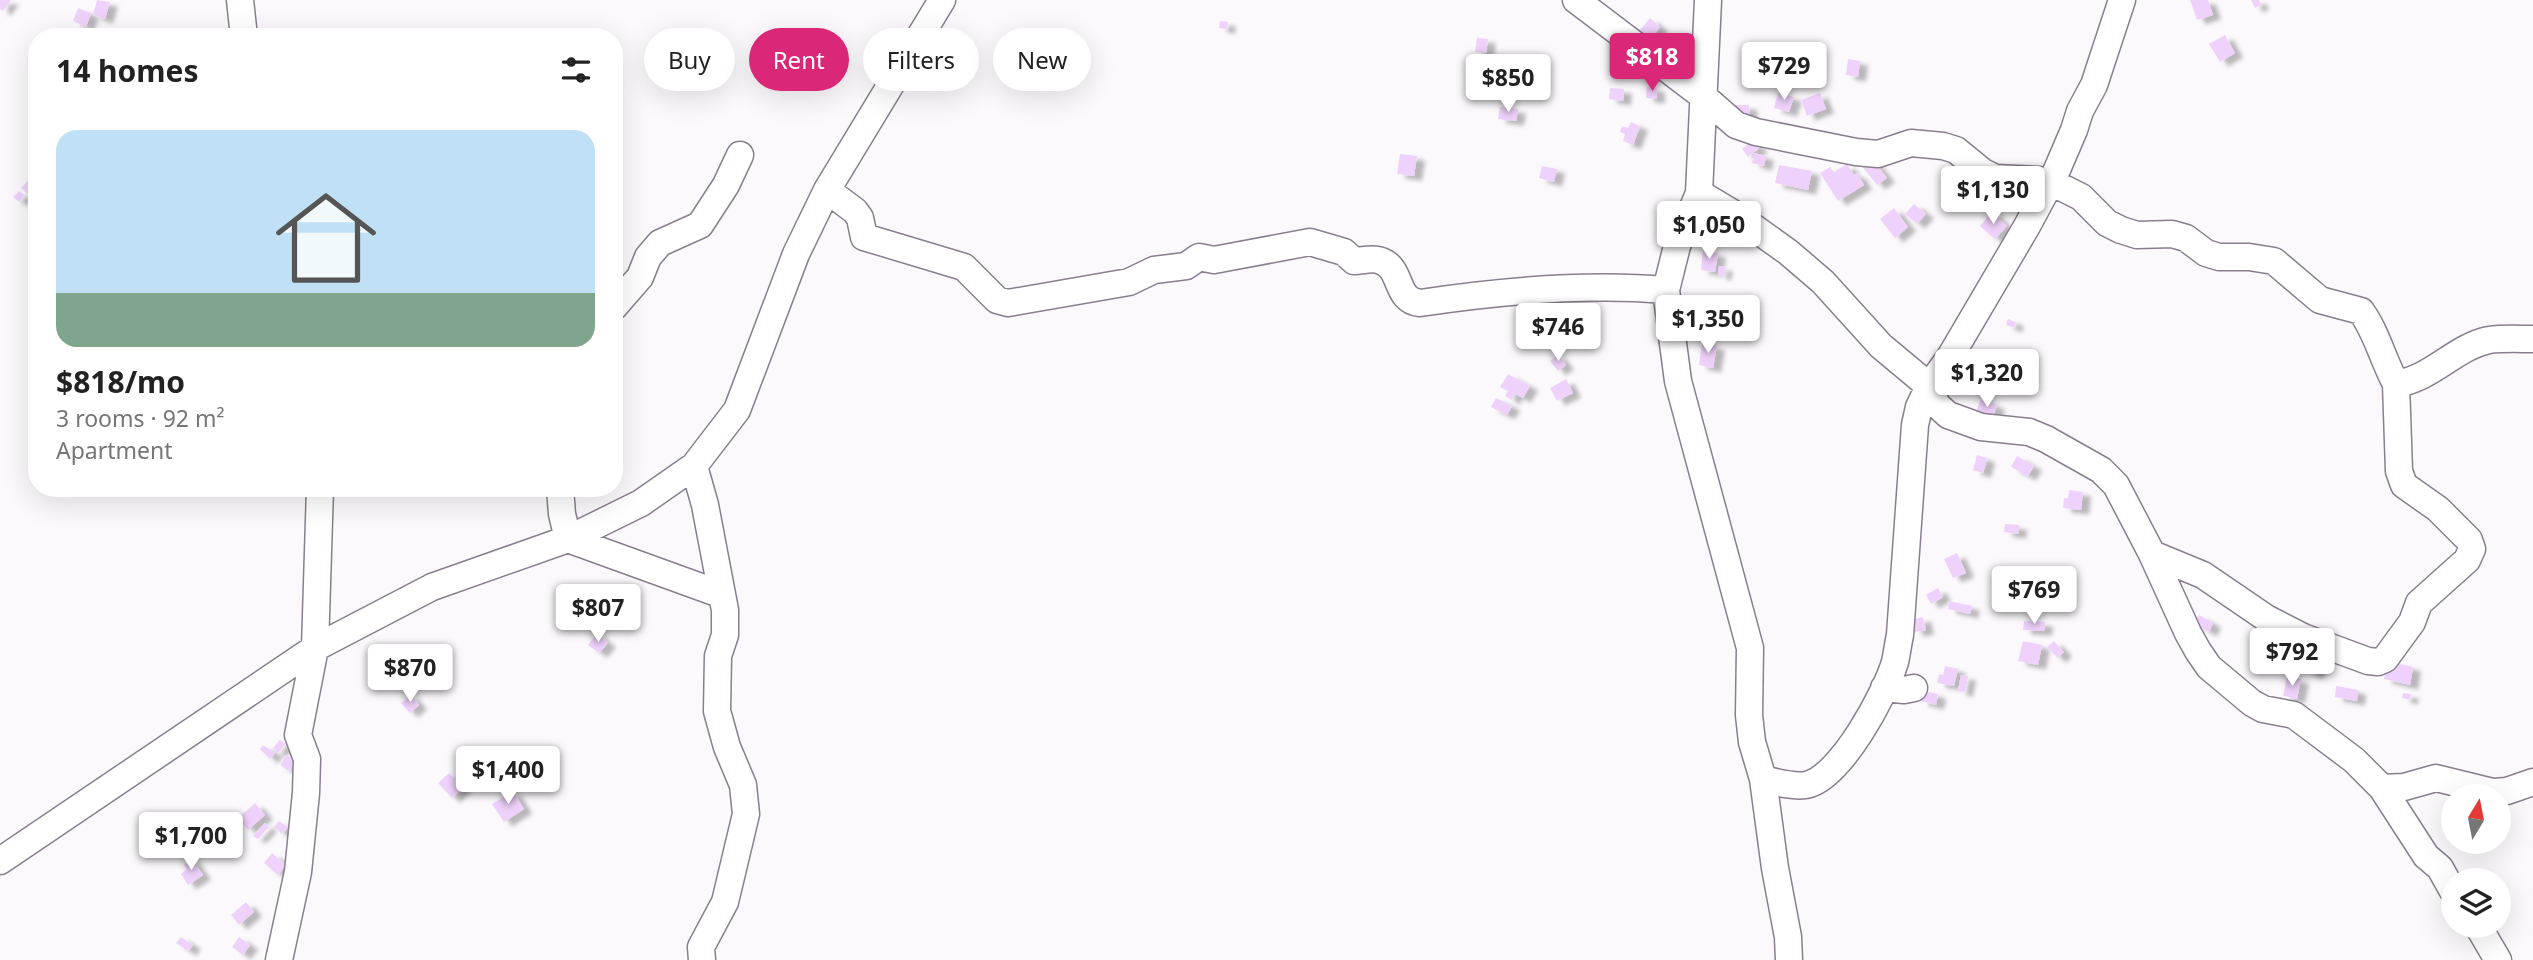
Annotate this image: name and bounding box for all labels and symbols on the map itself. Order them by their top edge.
pin: $818 [1611,34,1693,93]
pin: $729 [1743,42,1825,102]
pin: $850 [1467,54,1549,114]
pin: $1,130 [1936,166,2050,226]
pin: $1,050 [1652,202,1766,261]
pin: $1,350 [1651,296,1765,355]
pin: $746 [1517,304,1599,363]
pin: $1,320 [1930,350,2044,409]
pin: $769 [1993,566,2075,626]
pin: $807 [557,584,639,644]
pin: $792 [2251,628,2333,688]
pin: $870 [369,644,451,704]
pin: $1,400 [451,746,565,806]
north arrow [2441,784,2511,854]
pin: $1,700 [134,812,248,872]

